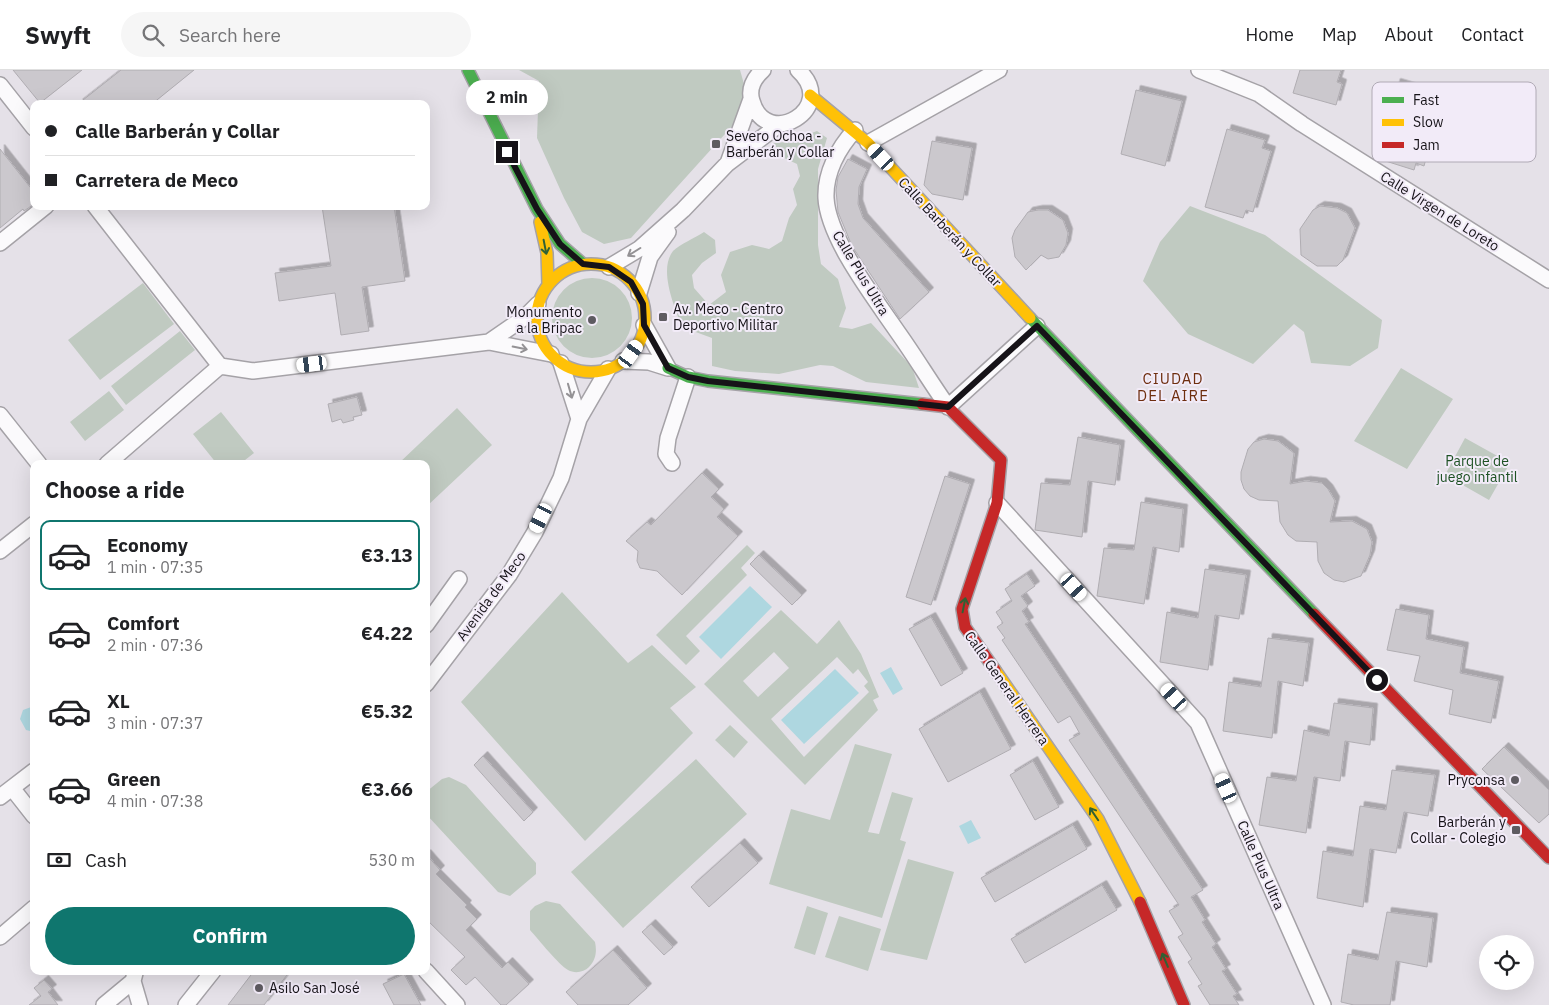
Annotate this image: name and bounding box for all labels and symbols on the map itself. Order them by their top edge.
callout: 2 min [466,79,548,114]
legend [1372,82,1536,162]
text: Fast [1413,91,1439,109]
text: Slow [1413,113,1444,131]
place label: Severo Ochoa - Barberán y Collar [726,127,834,161]
text: Jam [1413,136,1440,154]
marker: Severo Ochoa - Barberán y Collar [710,138,722,150]
route end [496,141,518,163]
car [865,141,896,173]
street label: Calle Virgen de Loreto [1377,167,1503,255]
street label: Calle Barberán y Collar [895,174,1005,290]
street label: Calle Plus Ultra [829,227,894,319]
one-way arrow [541,238,550,254]
one-way arrow [627,247,641,257]
place label: Av. Meco - Centro Deportivo Militar [673,300,783,334]
place label: Monumento a la Bripac [506,303,582,337]
marker: Av. Meco - Centro Deportivo Militar [657,311,669,323]
marker: Monumento a la Bripac [586,314,598,326]
car [616,337,645,371]
one-way arrow [512,344,528,353]
car [296,355,327,373]
district label: CIUDAD DEL AIRE [1137,369,1209,405]
one-way arrow [566,382,576,398]
park label: Parque de juego infantil [1436,452,1518,486]
car [527,501,554,535]
street label: Avenida de Meco [452,548,530,644]
car [1058,571,1089,603]
one-way arrow [960,598,969,614]
street label: Calle General Herrera [961,627,1054,749]
route start [1366,669,1388,691]
car [1158,681,1189,713]
car [1213,771,1238,805]
place label: Pryconsa [1447,771,1506,789]
marker: Pryconsa [1509,774,1521,786]
one-way arrow [1089,807,1099,821]
place label: Barberán y Collar - Colegio [1410,813,1506,847]
street label: Calle Plus Ultra [1233,818,1289,913]
marker: Barberán y Collar - Colegio [1510,824,1522,836]
one-way arrow [1160,953,1170,968]
place label: Asilo San José [269,979,360,997]
marker: Asilo San José [253,982,265,994]

